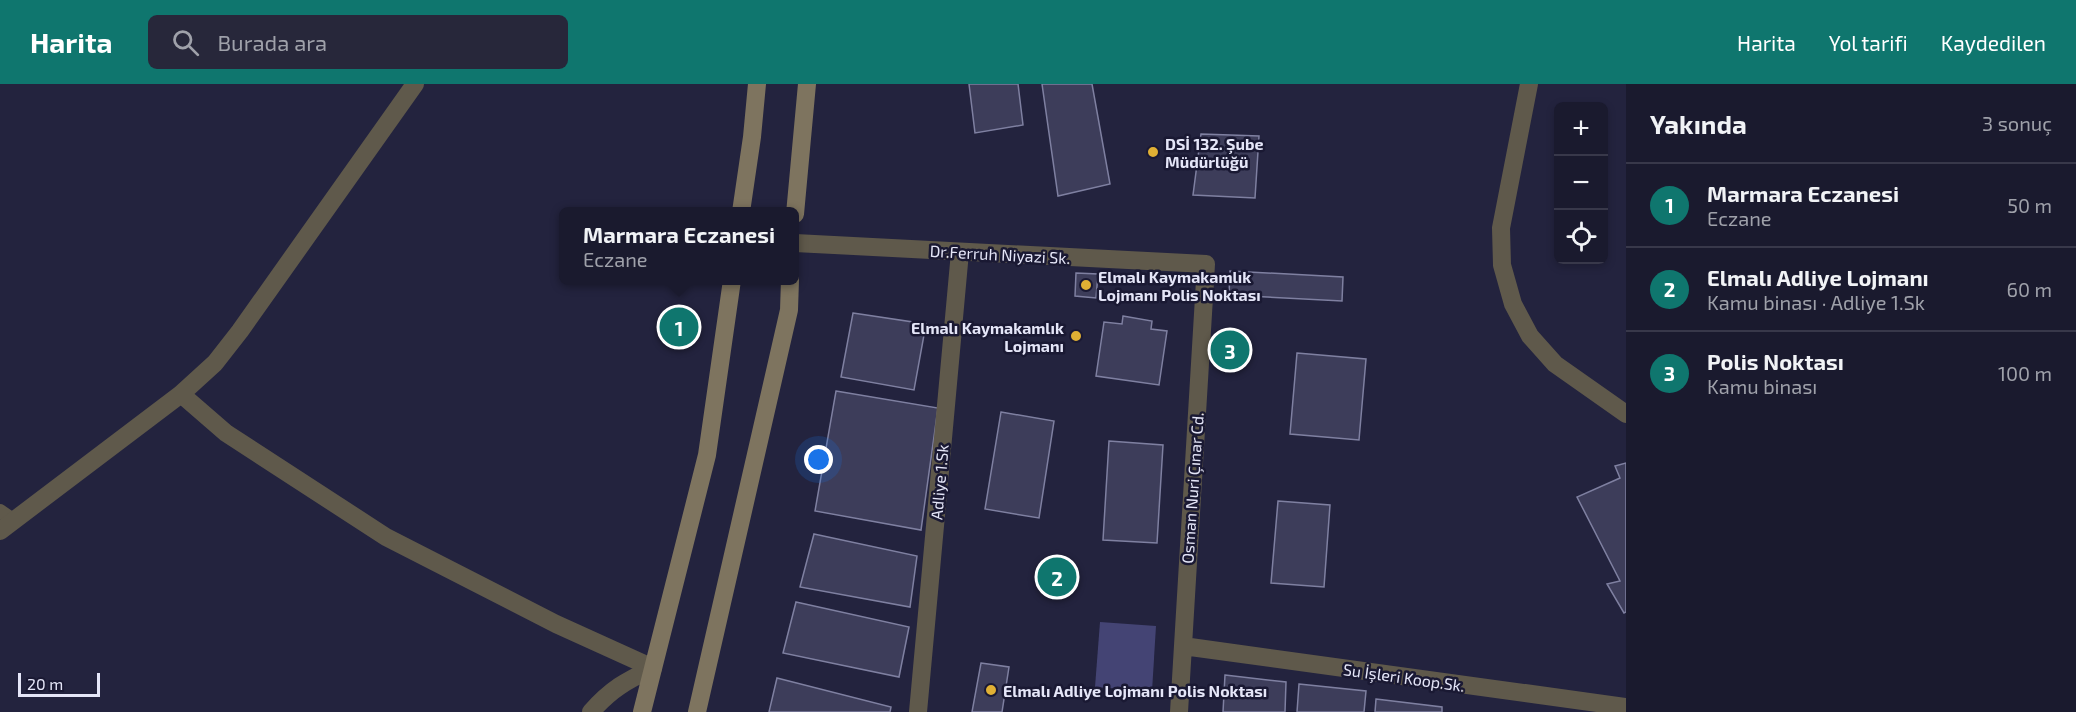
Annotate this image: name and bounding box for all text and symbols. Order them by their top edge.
search box [148,15,568,69]
text: Harita [30,25,112,59]
icon: search [169,26,202,59]
text: Burada ara [217,29,327,55]
text: Harita [1737,30,1796,55]
text: Yol tarifi [1829,30,1908,55]
text: Kaydedilen [1941,30,2046,55]
map controls [1554,102,1608,264]
button: + [1554,102,1608,156]
text: Yakında [1650,108,1747,139]
text: 3 sonuç [1982,111,2052,135]
place label: DSİ 132. Şube Müdürlüğü [1165,134,1263,171]
marker: DSİ 132. Şube Müdürlüğü [1146,145,1160,159]
button: − [1554,156,1608,210]
text: Marmara Eczanesi [1707,180,1899,206]
text: 1 [1665,193,1674,217]
text: 50 m [2007,193,2052,217]
text: Eczane [1707,206,1772,230]
popup [559,207,799,285]
button: locate [1554,210,1608,264]
text: Marmara Eczanesi [583,221,775,247]
street label: Dr.Ferruh Niyazi Sk. [929,241,1071,267]
text: Eczane [583,247,648,271]
text: Elmalı Adliye Lojmanı [1707,264,1929,290]
place label: Elmalı Kaymakamlık Lojmanı Polis Noktası [1098,267,1261,304]
text: 2 [1664,277,1675,301]
text: 60 m [2007,277,2052,301]
marker: Elmalı Kaymakamlık Lojmanı Polis Noktası [1079,278,1093,292]
text: Kamu binası · Adliye 1.Sk [1707,290,1925,314]
pin: 1 [660,304,698,350]
place label: Elmalı Kaymakamlık Lojmanı [911,318,1064,355]
pin: 3 [1210,328,1250,372]
marker: Elmalı Kaymakamlık Lojmanı [1069,329,1083,343]
text: Polis Noktası [1707,348,1844,374]
text: 3 [1664,361,1675,385]
text: 100 m [1998,361,2052,385]
text: Kamu binası [1707,374,1817,398]
street label: Osman Nuri Çınar Cd. [1177,412,1208,564]
street label: Adliye 1.Sk [926,444,952,520]
your location [804,445,833,474]
pin: 2 [1038,554,1076,600]
street label: Su İşleri Koop.Sk. [1342,659,1466,696]
scale bar [18,670,100,698]
text: 20 m [27,674,63,693]
place label: Elmalı Adliye Lojmanı Polis Noktası [1003,681,1267,701]
marker: Elmalı Adliye Lojmanı Polis Noktası [984,683,998,697]

